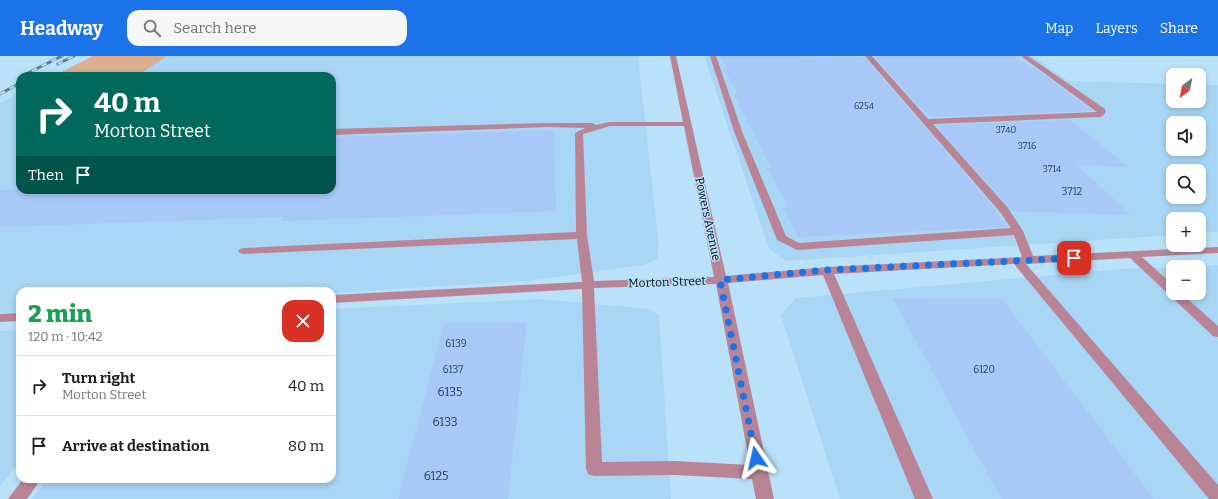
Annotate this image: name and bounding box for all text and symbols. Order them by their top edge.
search box [127,10,407,46]
text: Headway [20,17,103,40]
icon: search [141,17,163,39]
text: Search here [173,19,256,37]
text: Map [1045,20,1073,37]
text: Layers [1095,20,1138,37]
text: Share [1160,20,1198,37]
north arrow [1166,68,1206,108]
map controls [1166,68,1206,300]
text: 40 m [94,86,161,119]
icon: right [28,88,80,140]
house number: 6254 [854,101,875,111]
button: sound [1166,116,1206,156]
text: Morton Street [94,120,210,142]
house number: 3740 [996,125,1017,135]
house number: 3716 [1018,141,1036,151]
icon: arrive [72,164,94,186]
house number: 3714 [1043,164,1062,174]
button: search [1166,164,1206,204]
text: Then [28,166,64,184]
street label: Powers Avenue [692,176,724,262]
house number: 3712 [1062,186,1082,198]
button: + [1166,212,1206,252]
pin [1057,241,1091,275]
icon: arrive [1063,247,1085,269]
button: − [1166,260,1206,300]
street label: Morton Street [628,274,707,290]
text: 2 min [28,300,92,328]
button: close [282,300,324,342]
text: 120 m · 10:42 [28,329,103,344]
house number: 6139 [445,338,467,350]
house number: 6137 [443,364,463,376]
house number: 6120 [973,364,995,376]
text: Turn right [62,369,135,387]
icon: right [28,375,50,397]
text: 40 m [288,377,324,395]
house number: 6135 [437,385,463,399]
text: Morton Street [62,387,146,402]
house number: 6133 [432,415,458,429]
icon: arrive [28,435,50,457]
text: Arrive at destination [62,437,209,455]
text: 80 m [288,437,324,455]
position arrow [735,437,777,479]
house number: 6125 [424,469,448,483]

